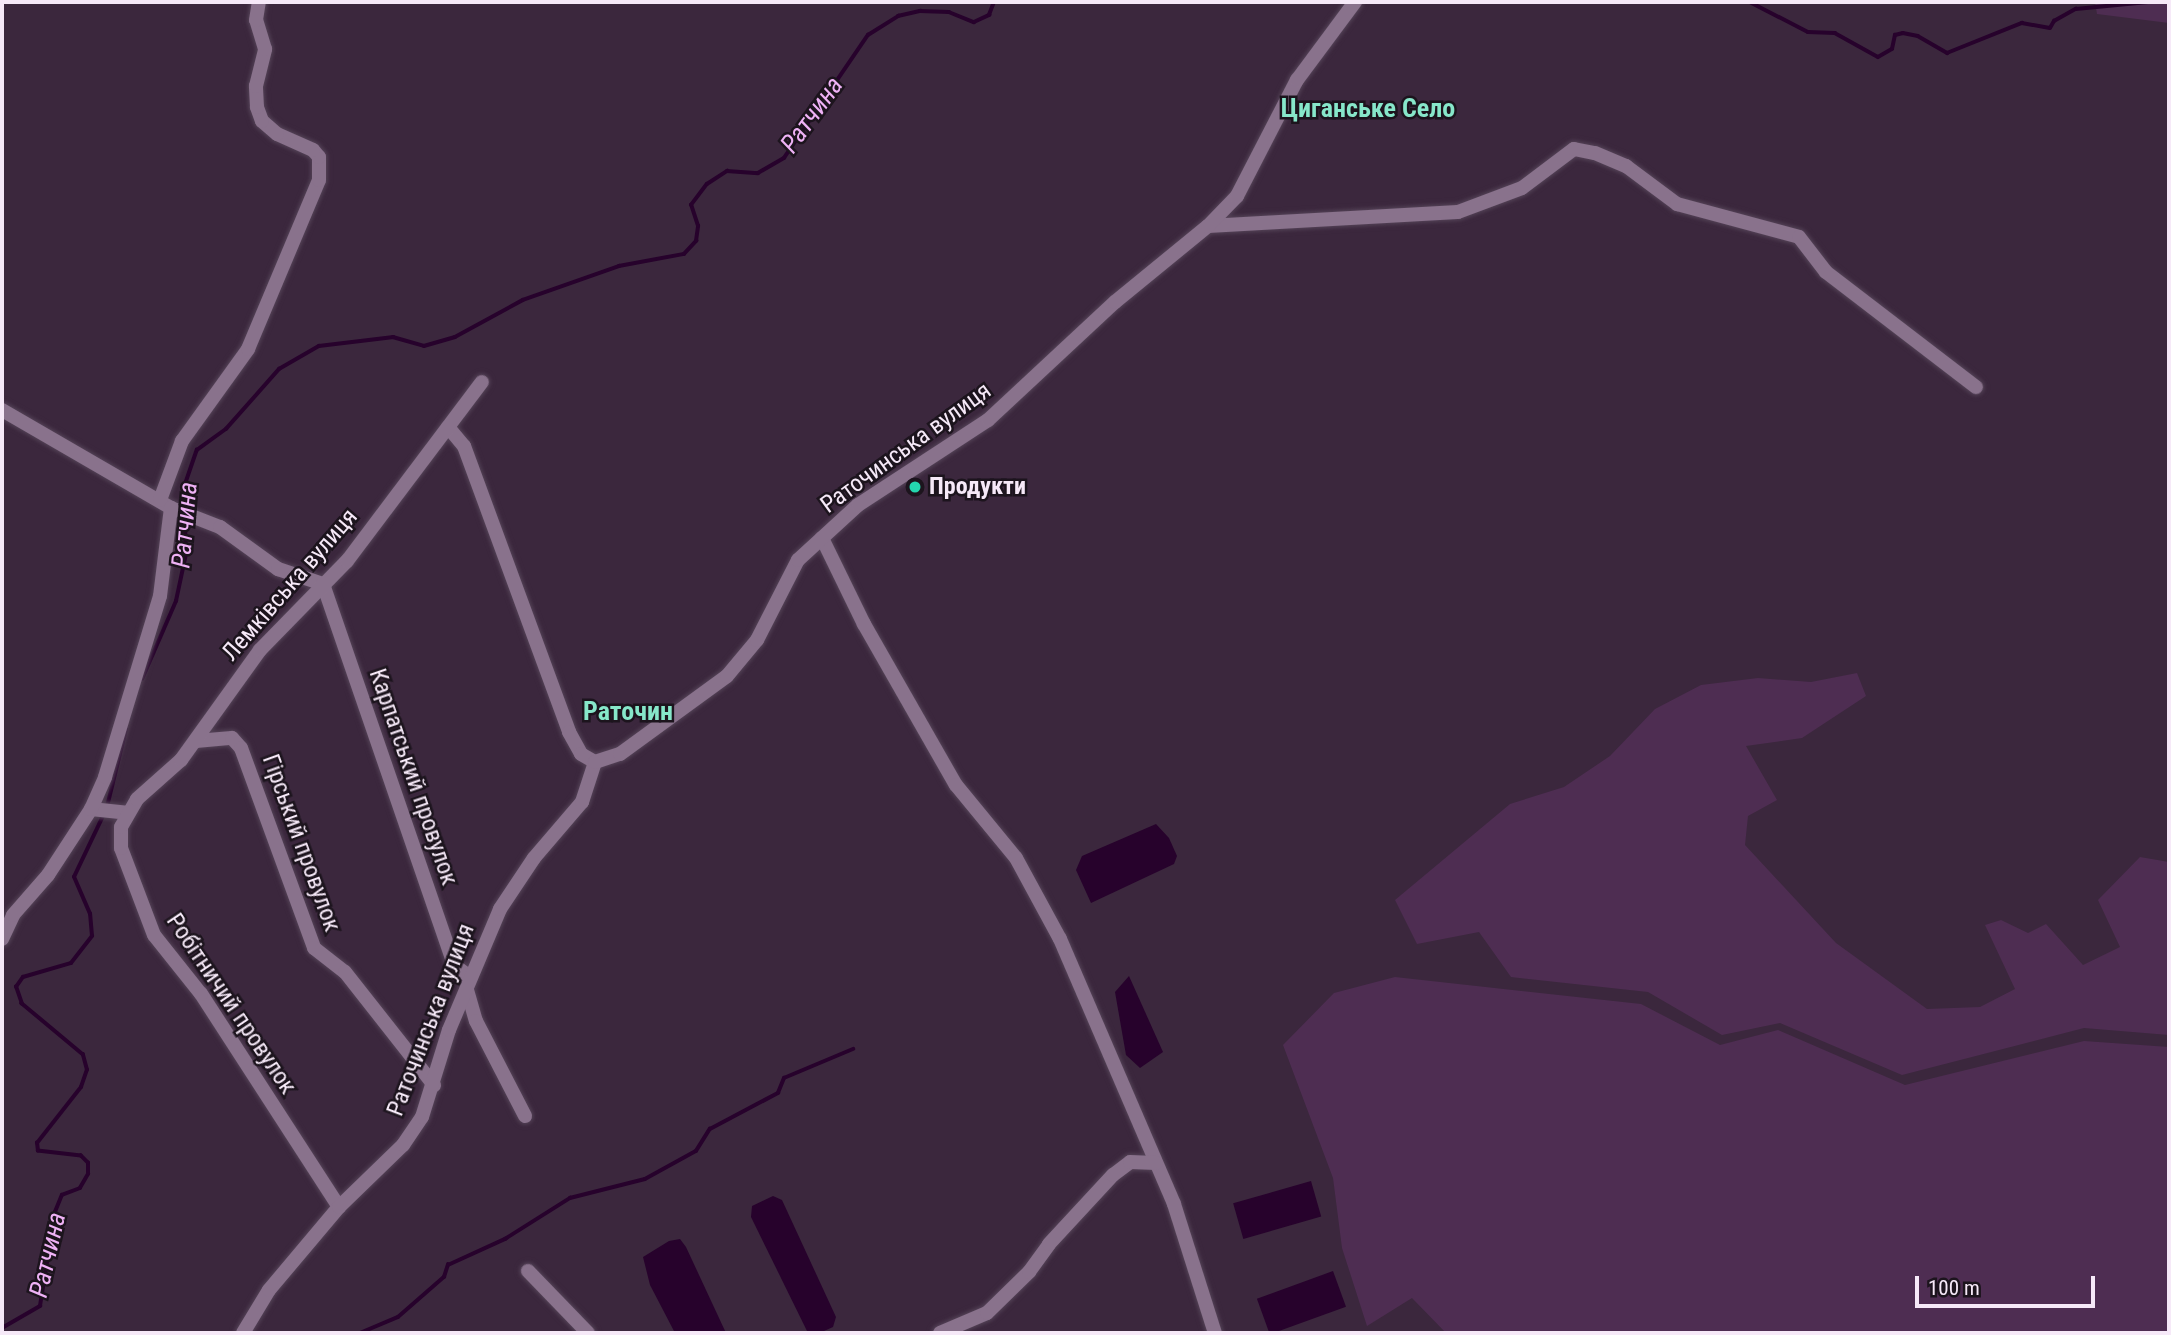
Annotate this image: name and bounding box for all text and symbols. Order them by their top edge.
water label: Ратчина [774,71,850,159]
district label: Циганське Село [1281,93,1455,125]
street label: Раточинська вулиця [815,377,997,519]
place label: Продукти [929,473,1026,501]
marker: Продукти [907,479,923,495]
water label: Ратчина [166,481,204,569]
street label: Лемківська вулиця [216,503,364,667]
street label: Карпатський провулок [362,665,464,889]
district label: Раточин [583,696,673,728]
street label: Гірський провулок [256,750,346,936]
street label: Робітничий провулок [160,908,302,1100]
street label: Раточинська вулиця [381,920,481,1120]
water label: Ратчина [23,1209,73,1301]
scale bar [1919,1262,2099,1306]
text: 100 m [1928,1276,1980,1300]

